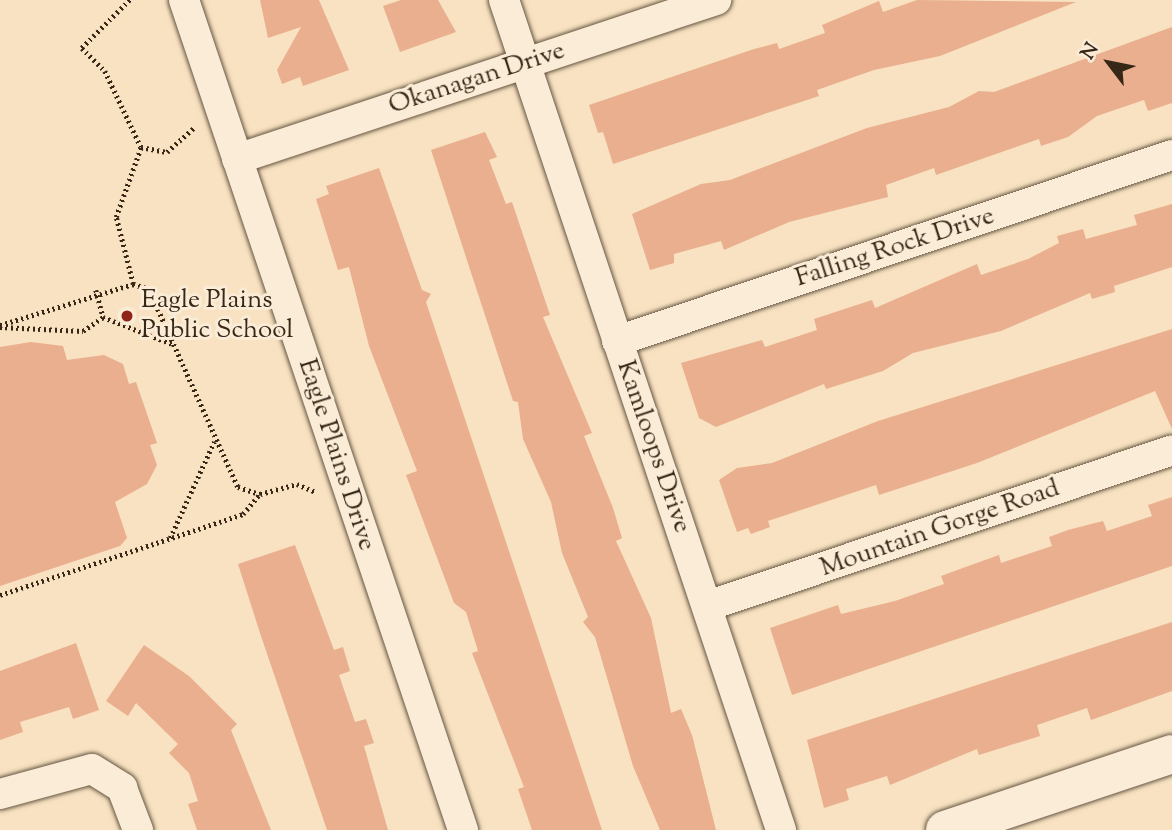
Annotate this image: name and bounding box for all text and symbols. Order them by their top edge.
north arrow [1074,28,1144,98]
street label: Okanagan Drive [385,36,569,122]
text: N [1075,38,1106,65]
street label: Falling Rock Drive [792,201,998,295]
place label: Eagle Plains Public School [141,285,294,346]
marker: Eagle Plains Public School [119,308,135,324]
street label: Eagle Plains Drive [290,355,382,555]
street label: Kamloops Drive [609,357,697,537]
street label: Mountain Gorge Road [816,473,1064,585]

